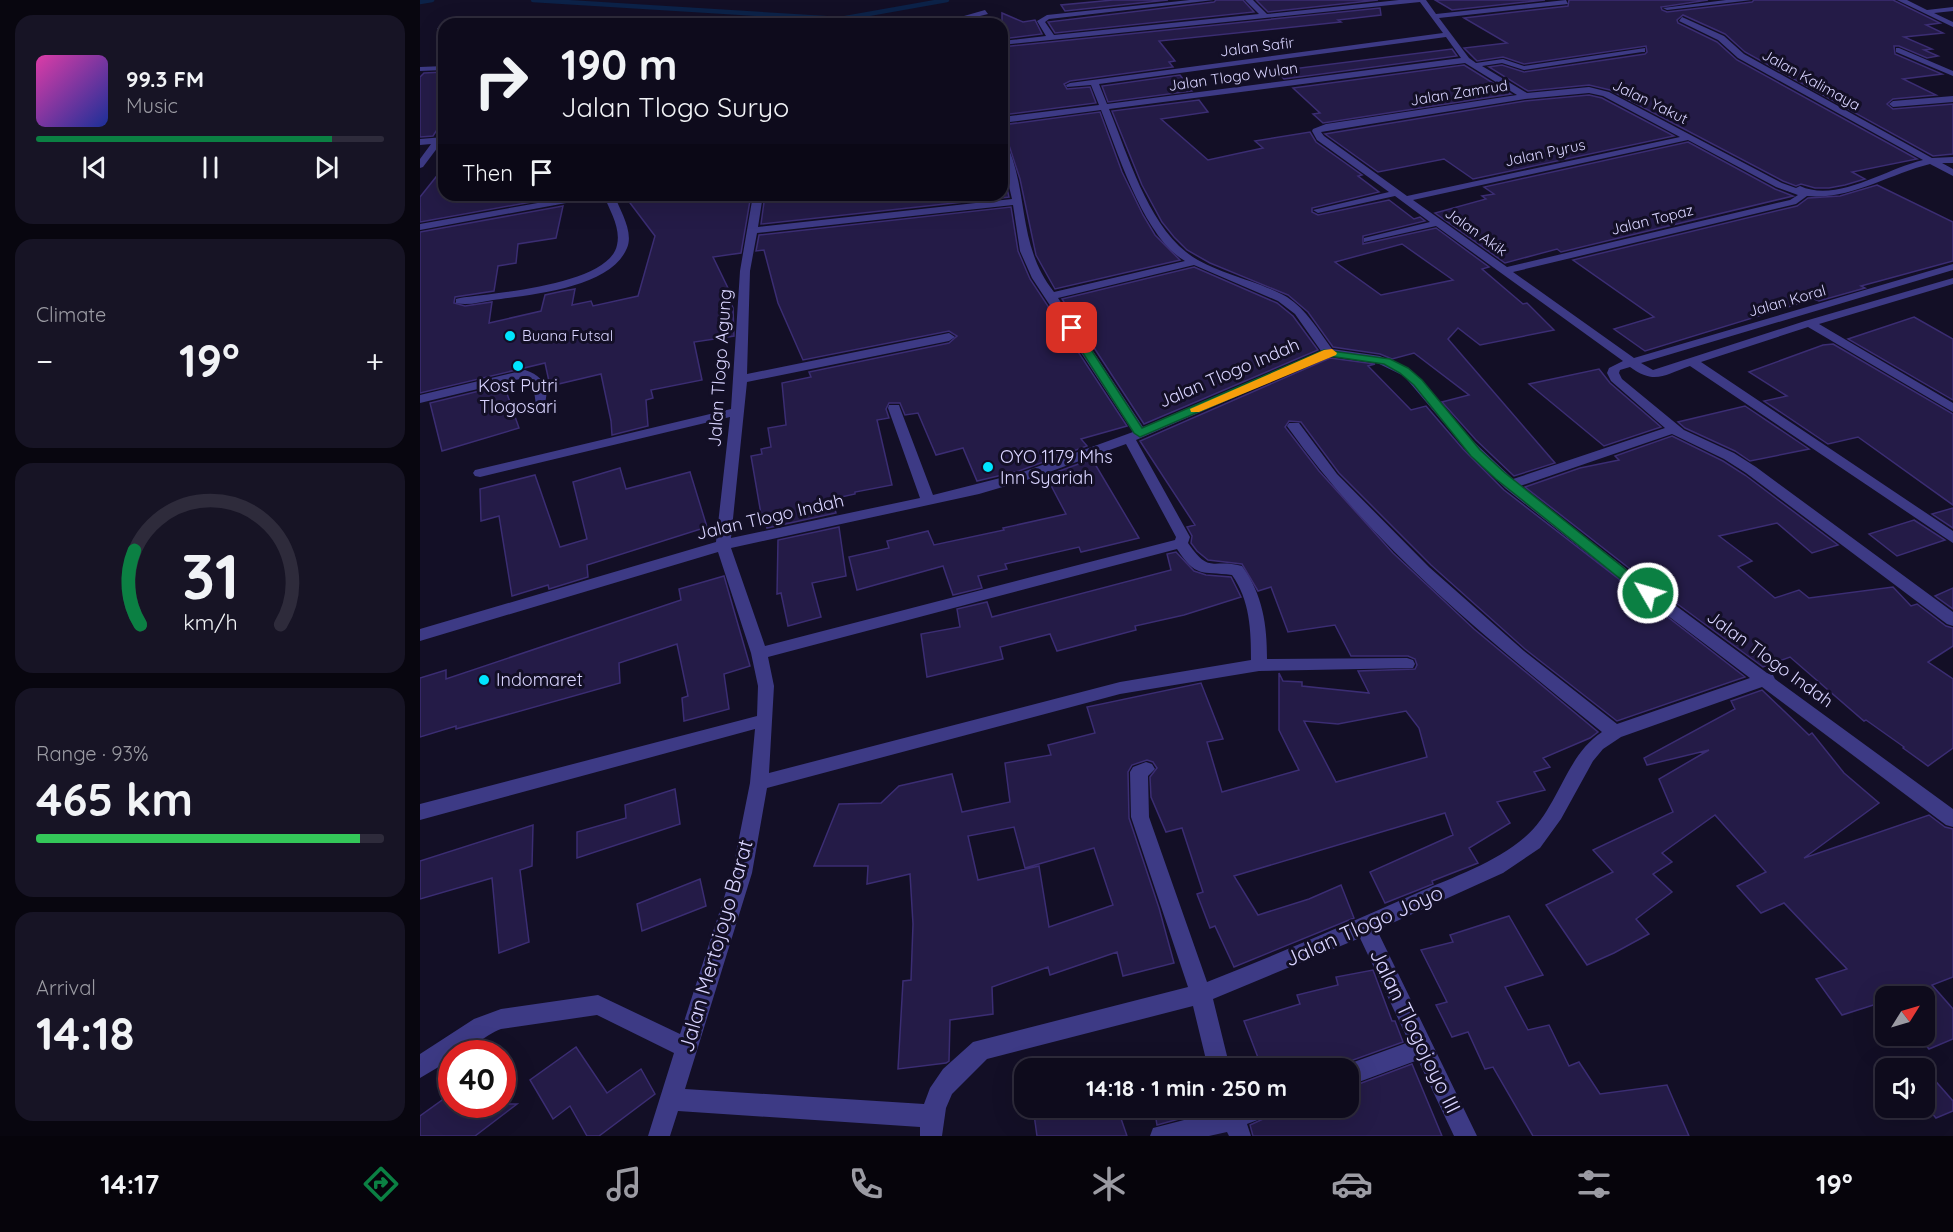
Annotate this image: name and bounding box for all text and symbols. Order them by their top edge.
street label: Jalan Safir [1219,32,1295,60]
text: 190 m [561,38,677,91]
icon: right [462,42,540,120]
street label: Jalan Kalimaya [1759,45,1864,114]
street label: Jalan Tlogo Wulan [1167,58,1299,95]
text: 99.3 FM [126,65,204,93]
street label: Jalan Zamrud [1409,75,1509,110]
street label: Jalan Yakut [1609,75,1691,128]
text: Jalan Tlogo Suryo [561,90,789,124]
text: Music [126,93,178,118]
street label: Jalan Pyrus [1503,135,1587,170]
icon: previous [78,151,111,184]
icon: pause [194,151,227,184]
icon: next [310,151,343,184]
icon: arrive [525,156,558,189]
text: Then [462,159,513,187]
street label: Jalan Topaz [1609,200,1695,239]
street label: Jalan Akik [1441,203,1511,260]
street label: Jalan Koral [1746,280,1828,321]
street label: Jalan Tlogo Agung [702,288,737,448]
text: Climate [36,302,106,327]
pin [1046,302,1097,353]
icon: arrive [1055,311,1088,344]
place label: Buana Futsal [522,326,613,345]
marker: Buana Futsal [503,329,517,343]
text: 19° [179,332,240,388]
street label: Jalan Tlogo Indah [1155,332,1303,413]
text: − [36,340,53,381]
text: + [365,340,384,381]
marker: Kost Putri Tlogosari [511,359,525,373]
place label: Kost Putri Tlogosari [478,374,558,418]
place label: OYO 1179 Mhs Inn Syariah [1000,445,1113,489]
marker: OYO 1179 Mhs Inn Syariah [981,460,995,474]
street label: Jalan Tlogo Indah [694,488,846,545]
text: 31 [181,537,239,615]
position arrow [1616,561,1680,625]
street label: Jalan Tlogo Indah [1702,605,1838,712]
text: km/h [183,609,237,635]
place label: Indomaret [496,668,583,691]
marker: Indomaret [477,673,491,687]
text: Range · 93% [36,741,149,766]
text: 465 km [36,771,193,827]
street label: Jalan Mertojoyo Barat [672,836,758,1055]
street label: Jalan Tlogo Joyo [1280,879,1447,972]
street label: Jalan Tlogojoyo III [1365,944,1467,1117]
text: Arrival [36,975,96,1000]
north arrow [1875,986,1935,1046]
map controls [1875,986,1935,1118]
text: 14:18 [36,1005,134,1061]
speed limit sign: 40 [438,1040,516,1118]
button: sound [1875,1058,1935,1118]
text: 14:18 · 1 min · 250 m [1086,1074,1287,1102]
icon: directions [360,1163,402,1205]
icon: music [603,1163,645,1205]
icon: phone [845,1163,887,1205]
icon: climate [1088,1163,1130,1205]
icon: car [1331,1163,1373,1205]
icon: filters [1573,1163,1615,1205]
text: 14:17 [100,1167,159,1201]
text: 19° [1816,1167,1853,1201]

